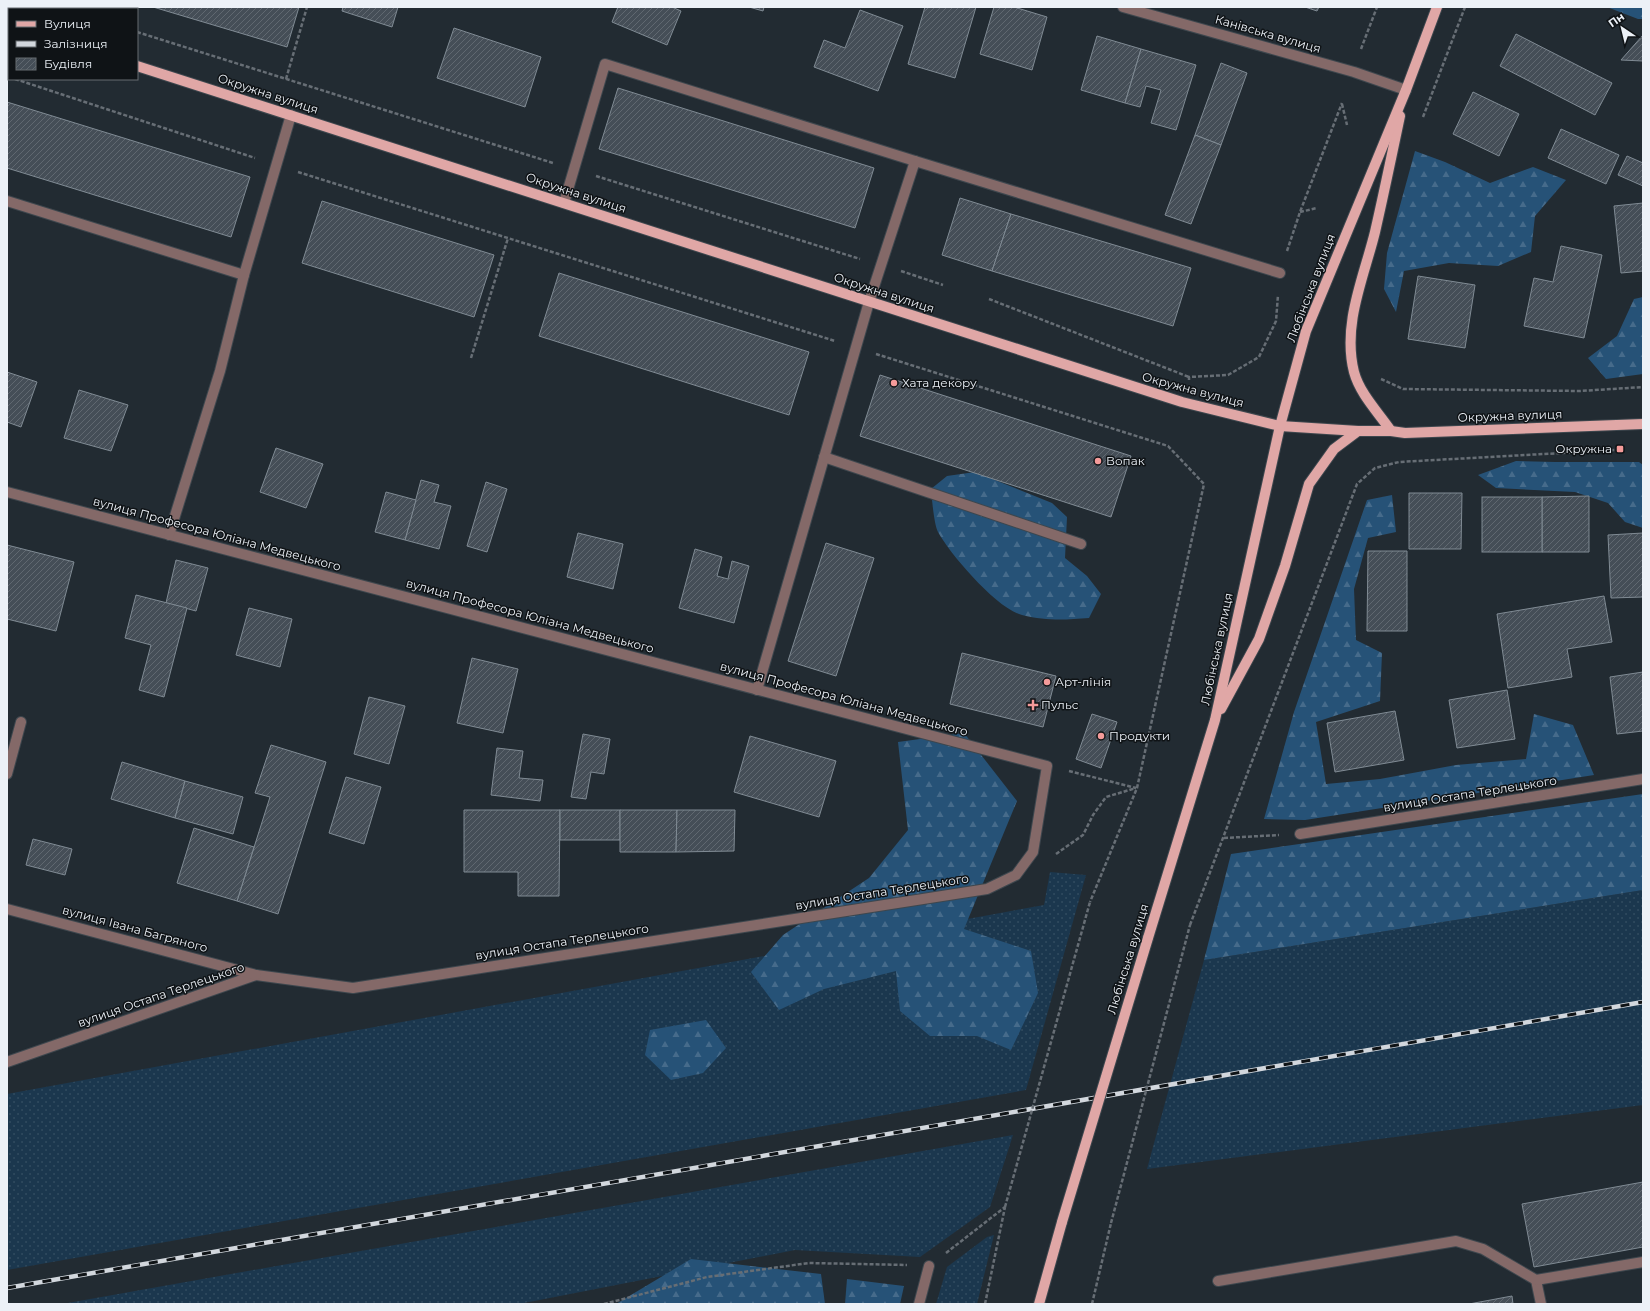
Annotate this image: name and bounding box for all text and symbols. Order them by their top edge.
legend [8,8,138,80]
north arrow [1602,8,1642,48]
text: Пн [1605,9,1627,30]
street label: Канівська вулиця [1213,11,1323,56]
text: Вулиця [44,16,91,31]
text: Залізниця [44,36,108,51]
text: Будівля [44,56,92,71]
street label: Окружна вулиця [216,70,320,117]
street label: Окружна вулиця [524,169,628,216]
street label: Любінська вулиця [1283,232,1338,344]
street label: Окружна вулиця [832,269,936,316]
street label: Окружна вулиця [1141,369,1246,410]
place label: Хата декору [902,375,977,390]
marker: Хата декору [889,378,899,388]
street label: Окружна вулиця [1457,406,1563,425]
place label: Окружна [1555,441,1612,456]
marker: Окружна [1615,444,1625,454]
place label: Вопак [1106,453,1145,468]
marker: Вопак [1093,456,1103,466]
street label: вулиця Професора Юліана Медвецького [91,493,343,574]
street label: вулиця Професора Юліана Медвецького [404,575,656,656]
street label: Любінська вулиця [1197,591,1236,707]
street label: вулиця Професора Юліана Медвецького [718,658,970,739]
place label: Арт-лінія [1055,674,1111,689]
marker: Арт-лінія [1042,677,1052,687]
place label: Пульс [1041,697,1079,712]
marker: Пульс [1028,700,1038,710]
place label: Продукти [1109,728,1170,743]
marker: Продукти [1096,731,1106,741]
street label: вулиця Остапа Терлецького [1382,772,1558,815]
street label: вулиця Остапа Терлецького [794,870,970,913]
street label: вулиця Івана Багряного [61,902,210,955]
street label: Любінська вулиця [1104,902,1151,1016]
street label: вулиця Остапа Терлецького [474,920,650,963]
street label: вулиця Остапа Терлецького [75,959,247,1030]

